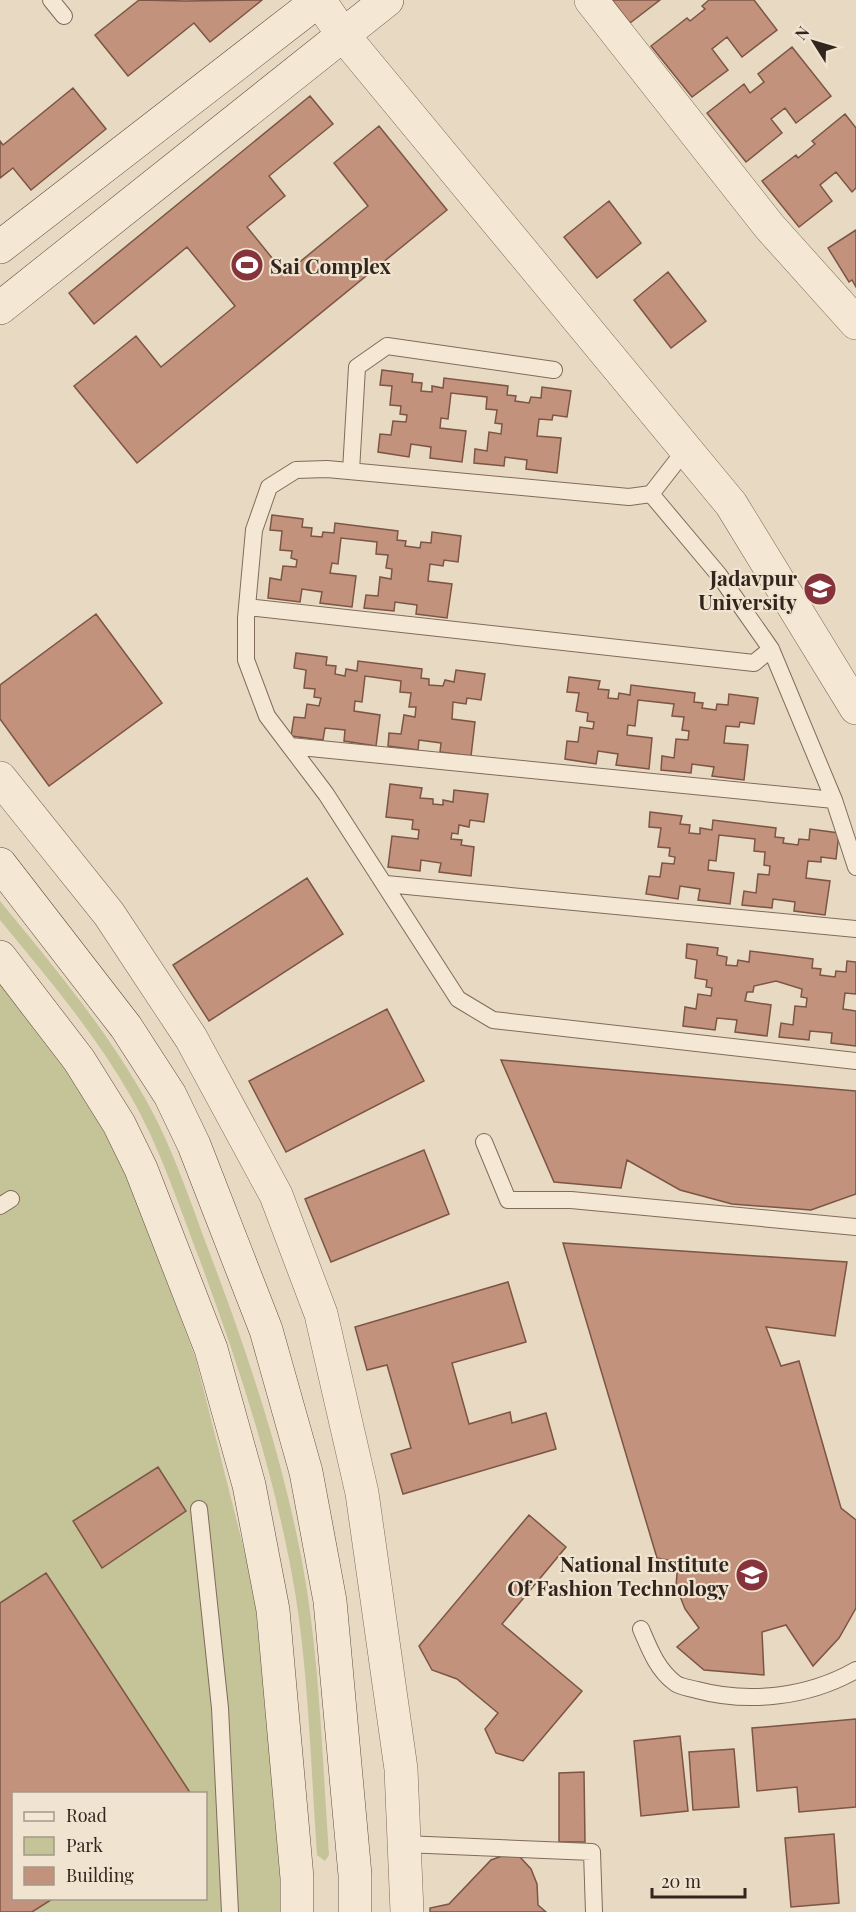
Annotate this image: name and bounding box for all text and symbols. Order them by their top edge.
north arrow [784,12,844,72]
text: N [790,21,814,44]
sports icon: Sai Complex [229,247,265,283]
place label: Sai Complex [270,251,392,279]
place label: Jadavpur University [698,563,797,615]
school or university icon: Jadavpur University [802,571,838,607]
place label: National Institute Of Fashion Technology [507,1549,729,1601]
school or university icon: National Institute Of Fashion Technology [734,1557,770,1593]
legend [12,1792,207,1900]
text: Road [66,1803,107,1827]
text: Park [66,1833,103,1857]
scale bar [652,1861,745,1899]
text: Building [66,1863,134,1887]
text: 20 m [661,1869,701,1893]

